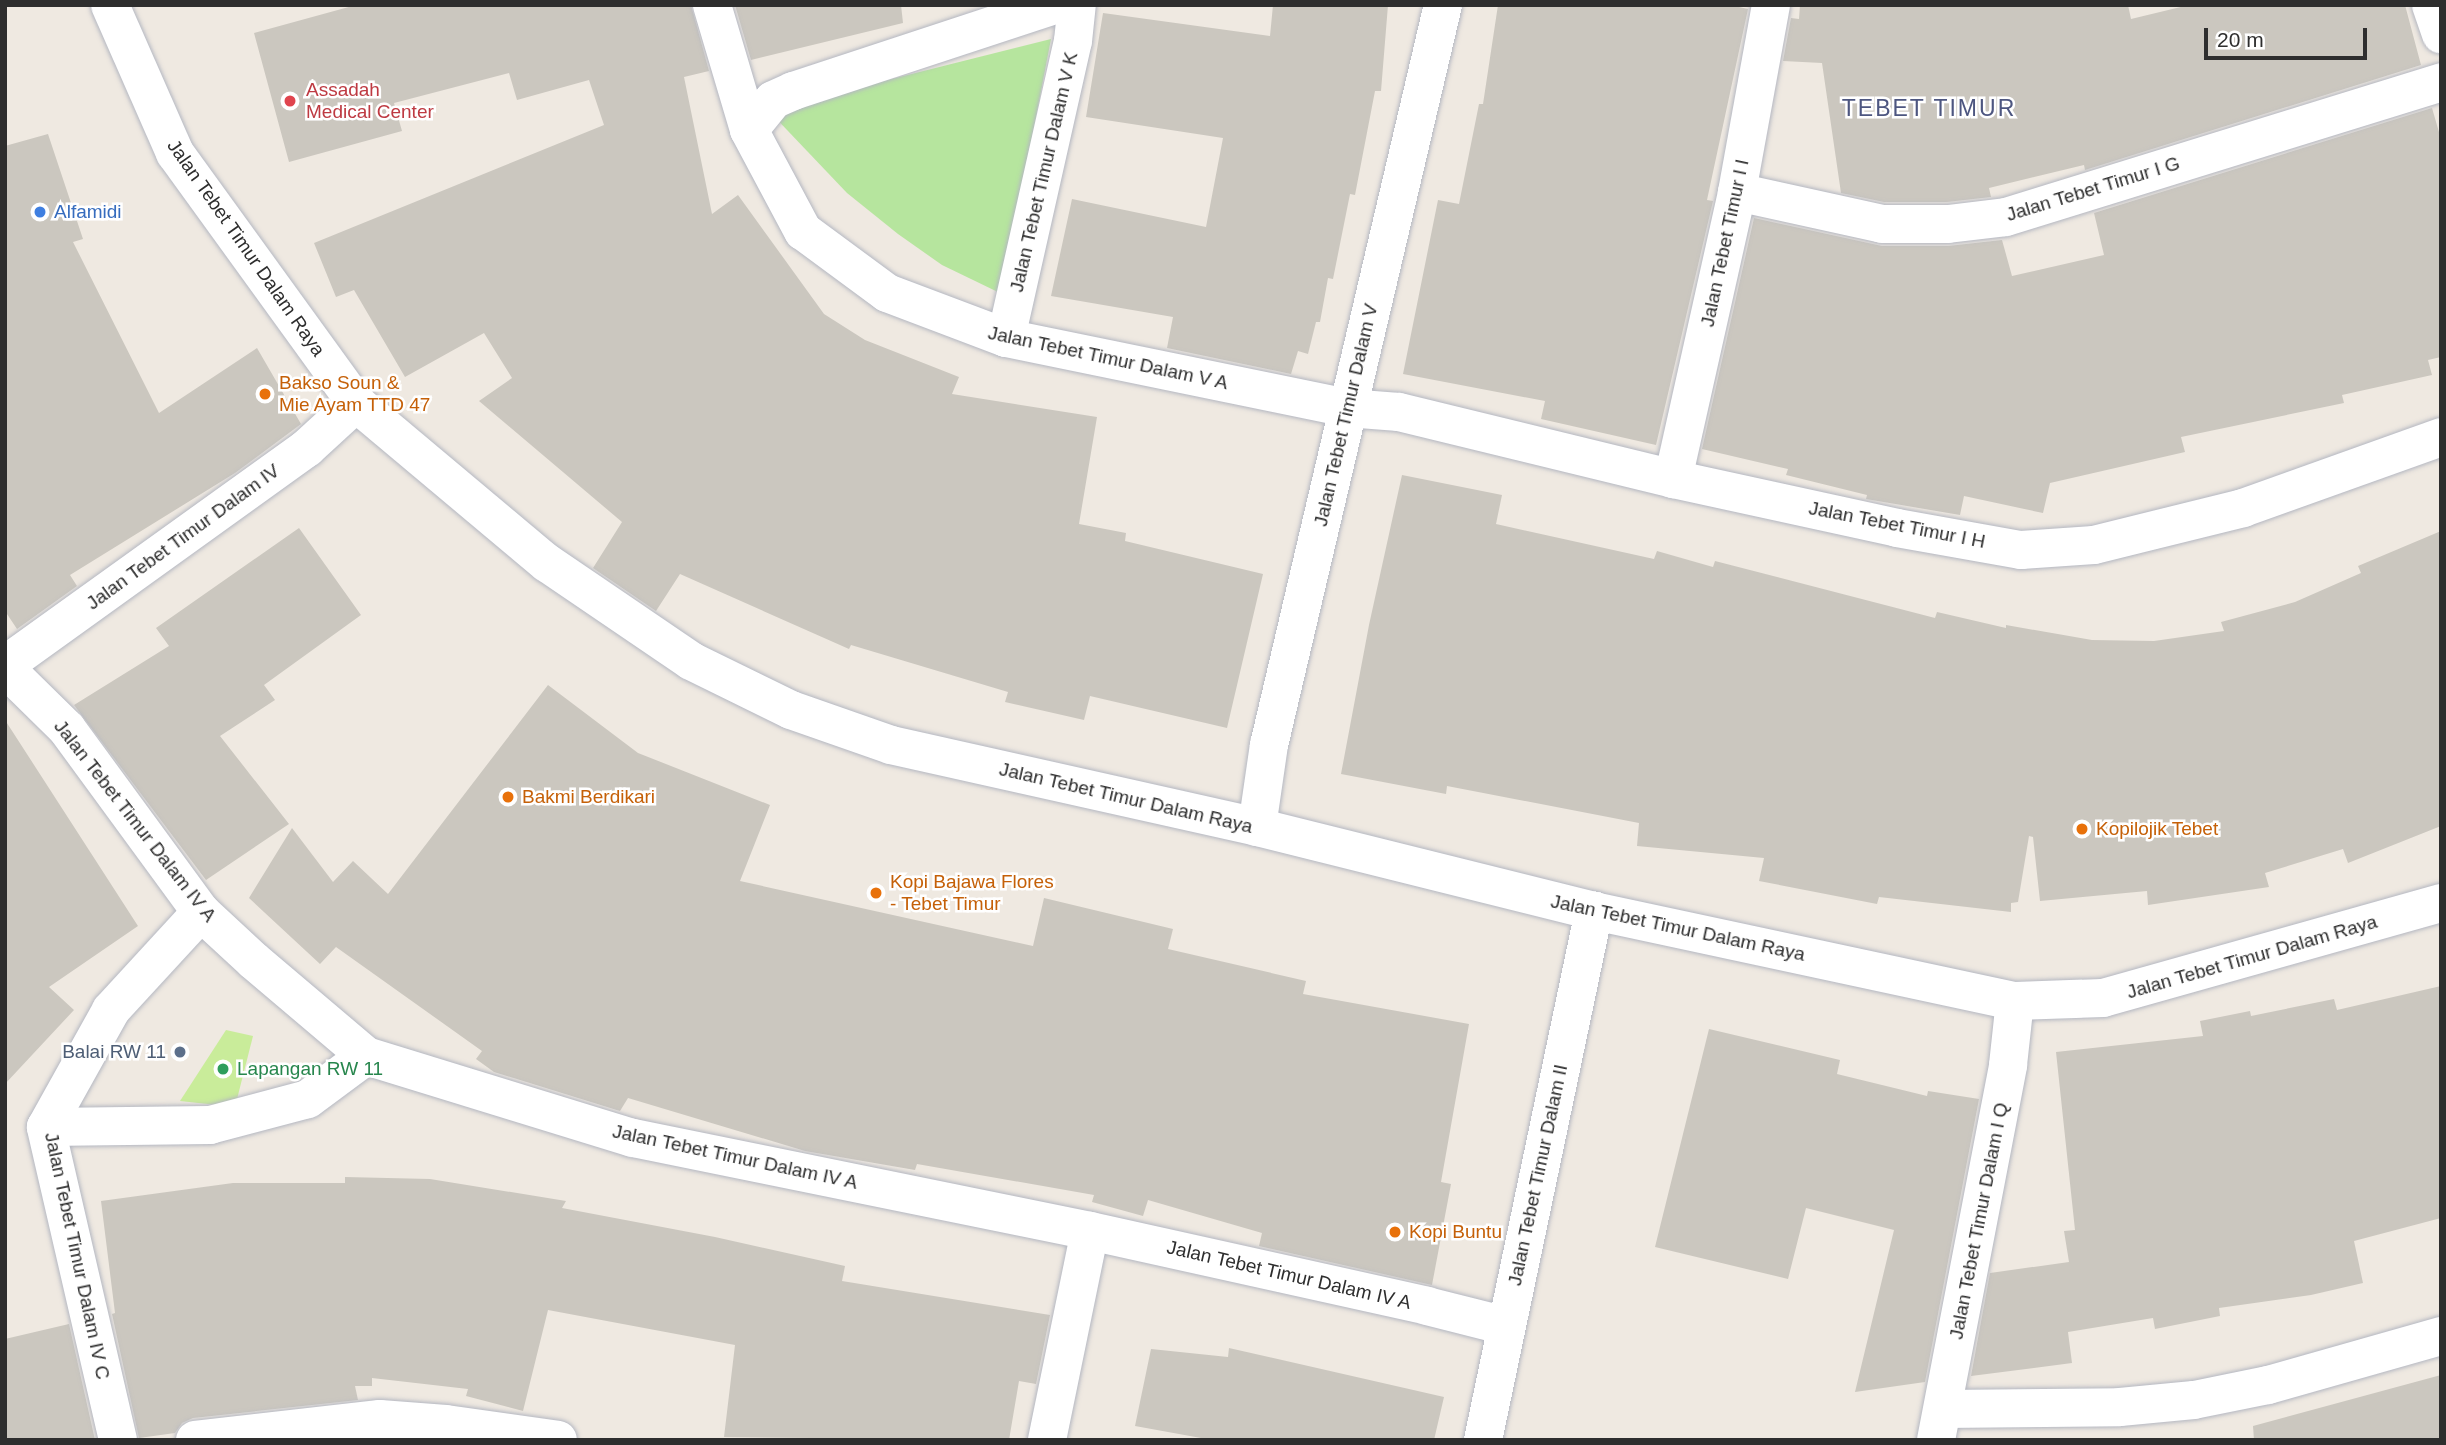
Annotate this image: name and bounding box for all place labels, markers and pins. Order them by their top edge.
place label: Assadah Medical Center [306,79,434,123]
marker: Assadah Medical Center [280,91,300,111]
place label: Alfamidi [54,201,122,223]
marker: Alfamidi [32,204,48,220]
place label: Bakso Soun & Mie Ayam TTD 47 [279,372,432,416]
marker: Bakso Soun & Mie Ayam TTD 47 [257,386,273,402]
place label: Bakmi Berdikari [522,786,655,808]
marker: Bakmi Berdikari [500,789,516,805]
place label: Kopilojik Tebet [2096,818,2219,840]
marker: Kopilojik Tebet [2074,821,2090,837]
place label: Kopi Bajawa Flores - Tebet Timur [890,871,1054,915]
marker: Kopi Bajawa Flores - Tebet Timur [868,885,884,901]
place label: Balai RW 11 [62,1041,166,1063]
marker: Balai RW 11 [172,1044,188,1060]
place label: Lapangan RW 11 [237,1058,383,1080]
marker: Lapangan RW 11 [215,1061,231,1077]
place label: Kopi Buntu [1409,1221,1502,1243]
marker: Kopi Buntu [1387,1224,1403,1240]

